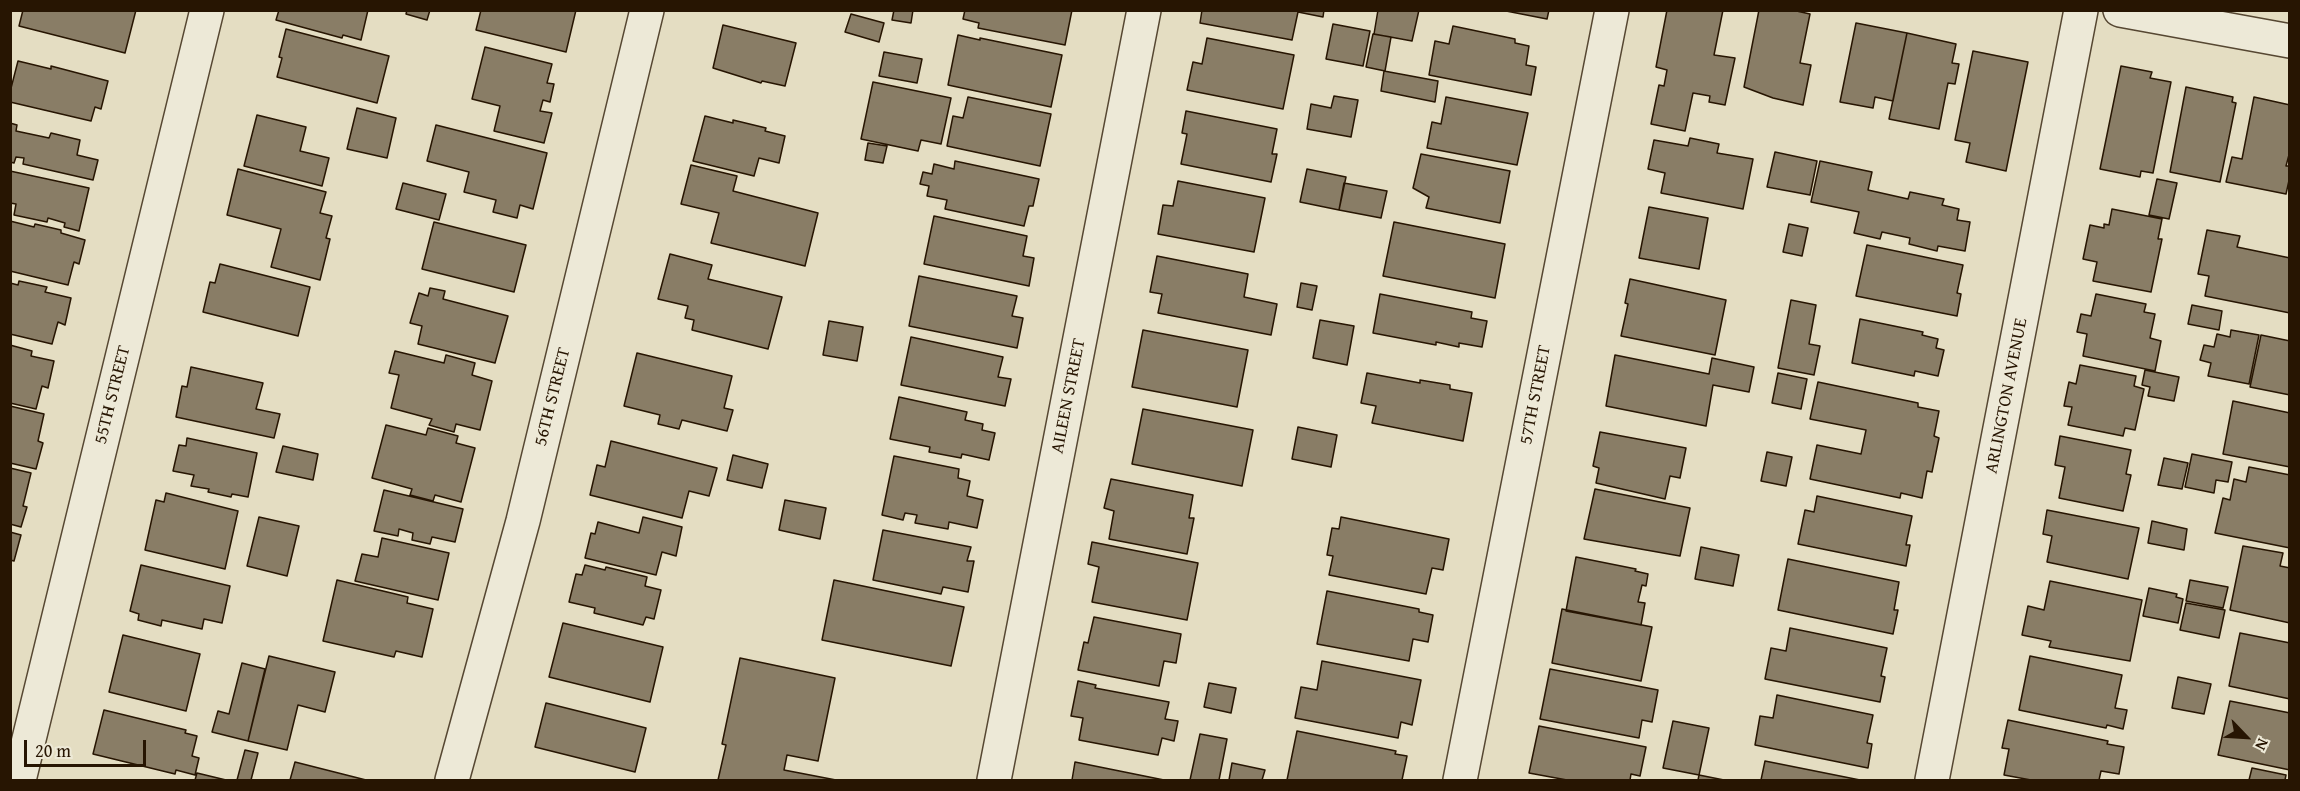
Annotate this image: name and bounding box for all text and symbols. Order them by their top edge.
street label: ARLINGTON AVENUE [1981,316,2033,476]
street label: AILEEN STREET [1047,337,1091,455]
street label: 55TH STREET [90,343,136,447]
street label: 57TH STREET [1516,343,1556,447]
street label: 56TH STREET [530,345,576,449]
north arrow [2216,707,2276,767]
scale bar [27,728,148,766]
text: N [2249,735,2275,755]
text: 20 m [35,737,71,764]

